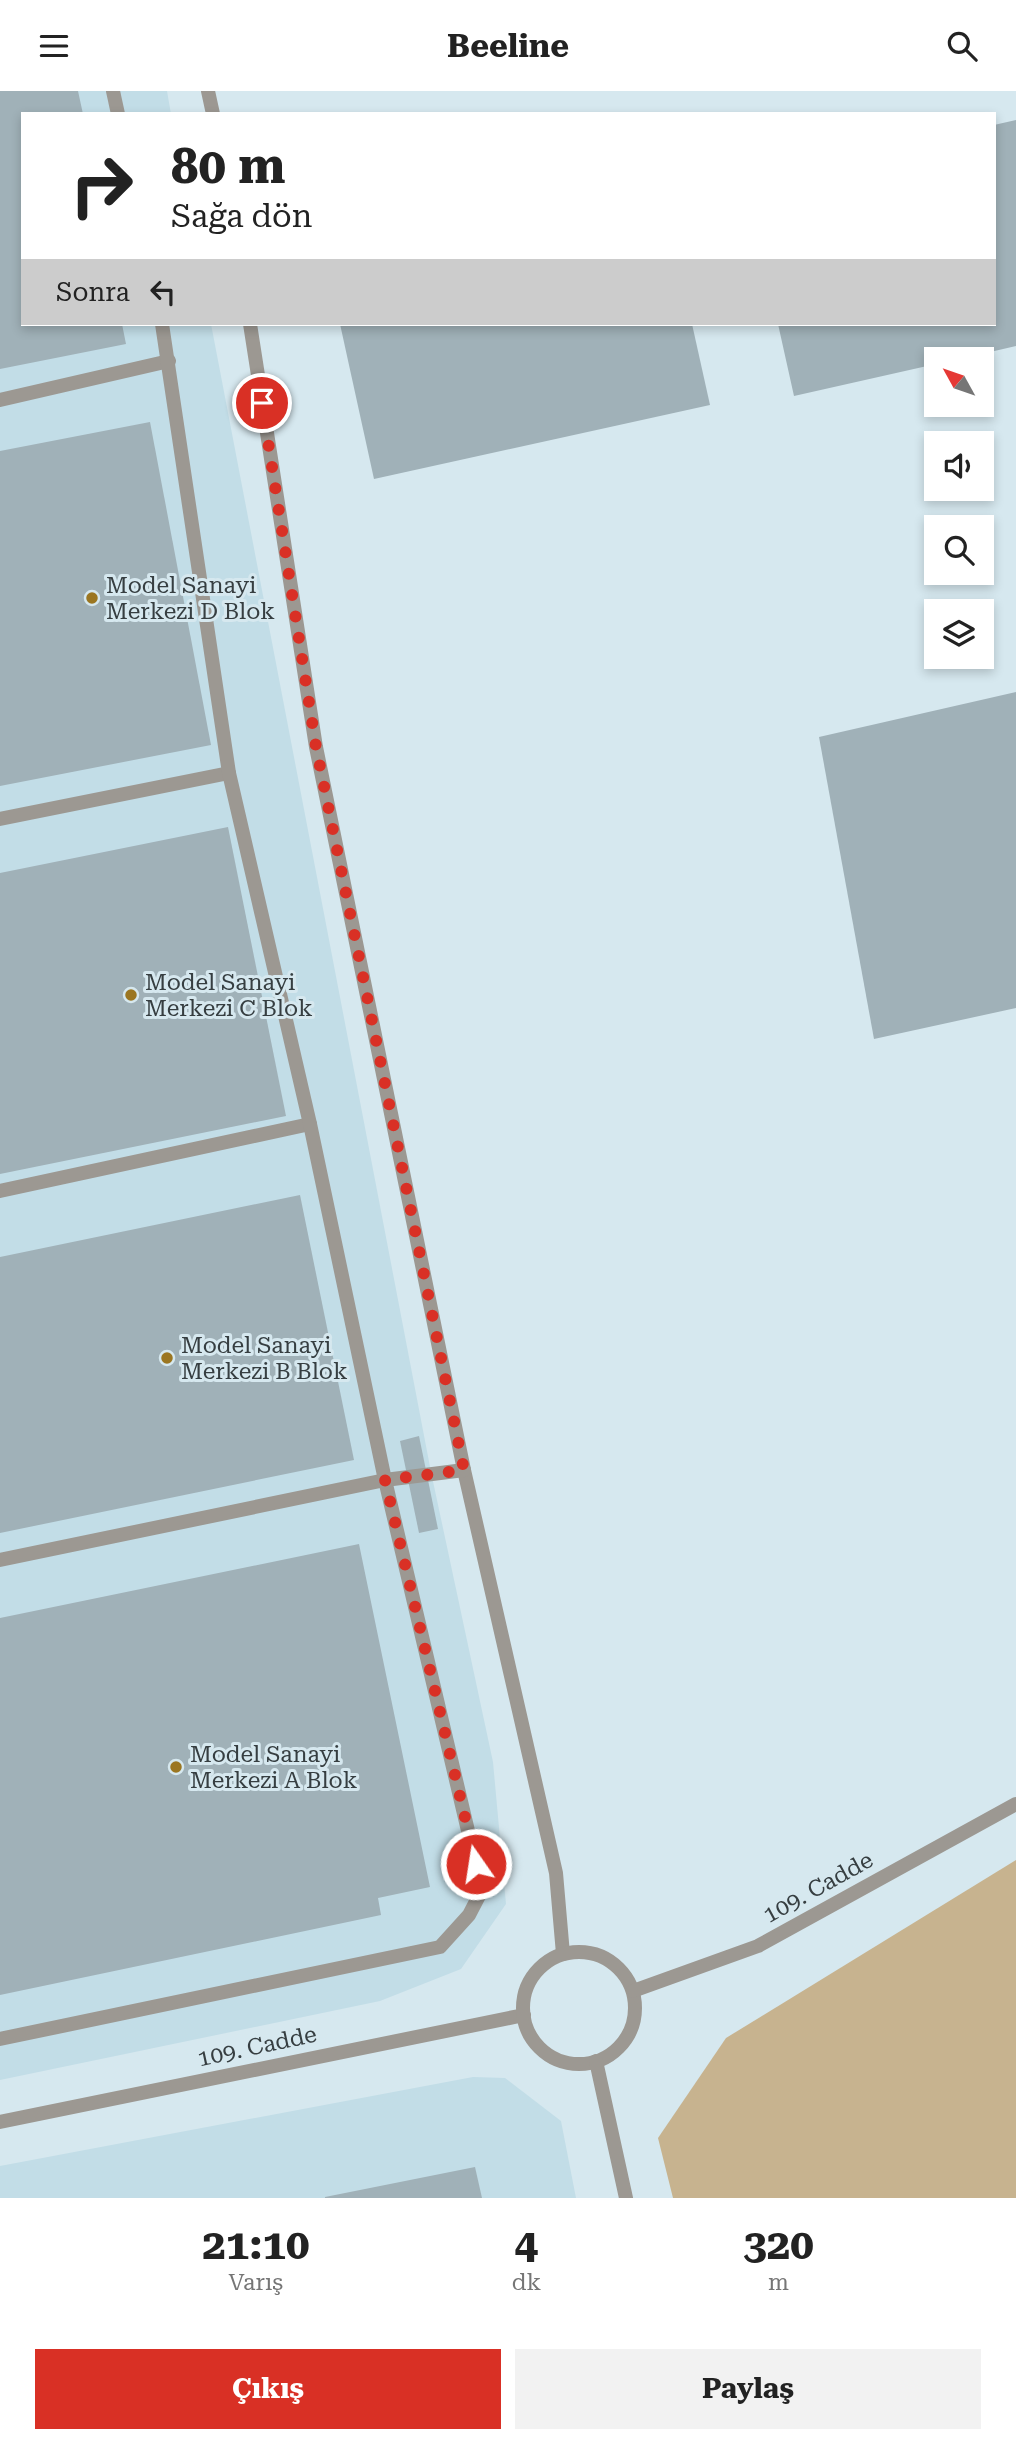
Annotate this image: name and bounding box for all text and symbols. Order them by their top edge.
icon: menu [35,27,73,65]
text: Beeline [447,27,569,65]
icon: search [943,27,981,65]
text: 80 m [171,138,286,195]
icon: right [56,140,147,231]
text: Sağa dön [171,197,312,235]
icon: left [144,273,182,311]
text: Sonra [56,277,130,307]
north arrow [924,347,994,417]
map controls [924,347,994,669]
pin [232,373,292,433]
icon: arrive [243,384,281,422]
button: sound [924,431,994,501]
button: search [924,515,994,585]
place label: Model Sanayi Merkezi D Blok [106,572,275,625]
marker: Model Sanayi Merkezi D Blok [84,590,100,606]
button: layers [924,599,994,669]
place label: Model Sanayi Merkezi C Blok [145,969,313,1022]
marker: Model Sanayi Merkezi C Blok [123,987,139,1003]
place label: Model Sanayi Merkezi B Blok [181,1332,348,1385]
marker: Model Sanayi Merkezi B Blok [159,1350,175,1366]
place label: Model Sanayi Merkezi A Blok [190,1741,358,1794]
marker: Model Sanayi Merkezi A Blok [168,1759,184,1775]
position arrow [439,1827,513,1901]
street label: 109. Cadde [759,1846,878,1929]
street label: 109. Cadde [195,2021,319,2072]
text: 21:10 [202,2220,309,2269]
text: 4 [515,2220,538,2269]
text: 320 [743,2220,814,2269]
text: Varış [228,2269,283,2296]
text: dk [512,2269,541,2296]
text: m [768,2269,789,2296]
button: Çıkış [35,2349,501,2429]
button: Paylaş [515,2349,981,2429]

